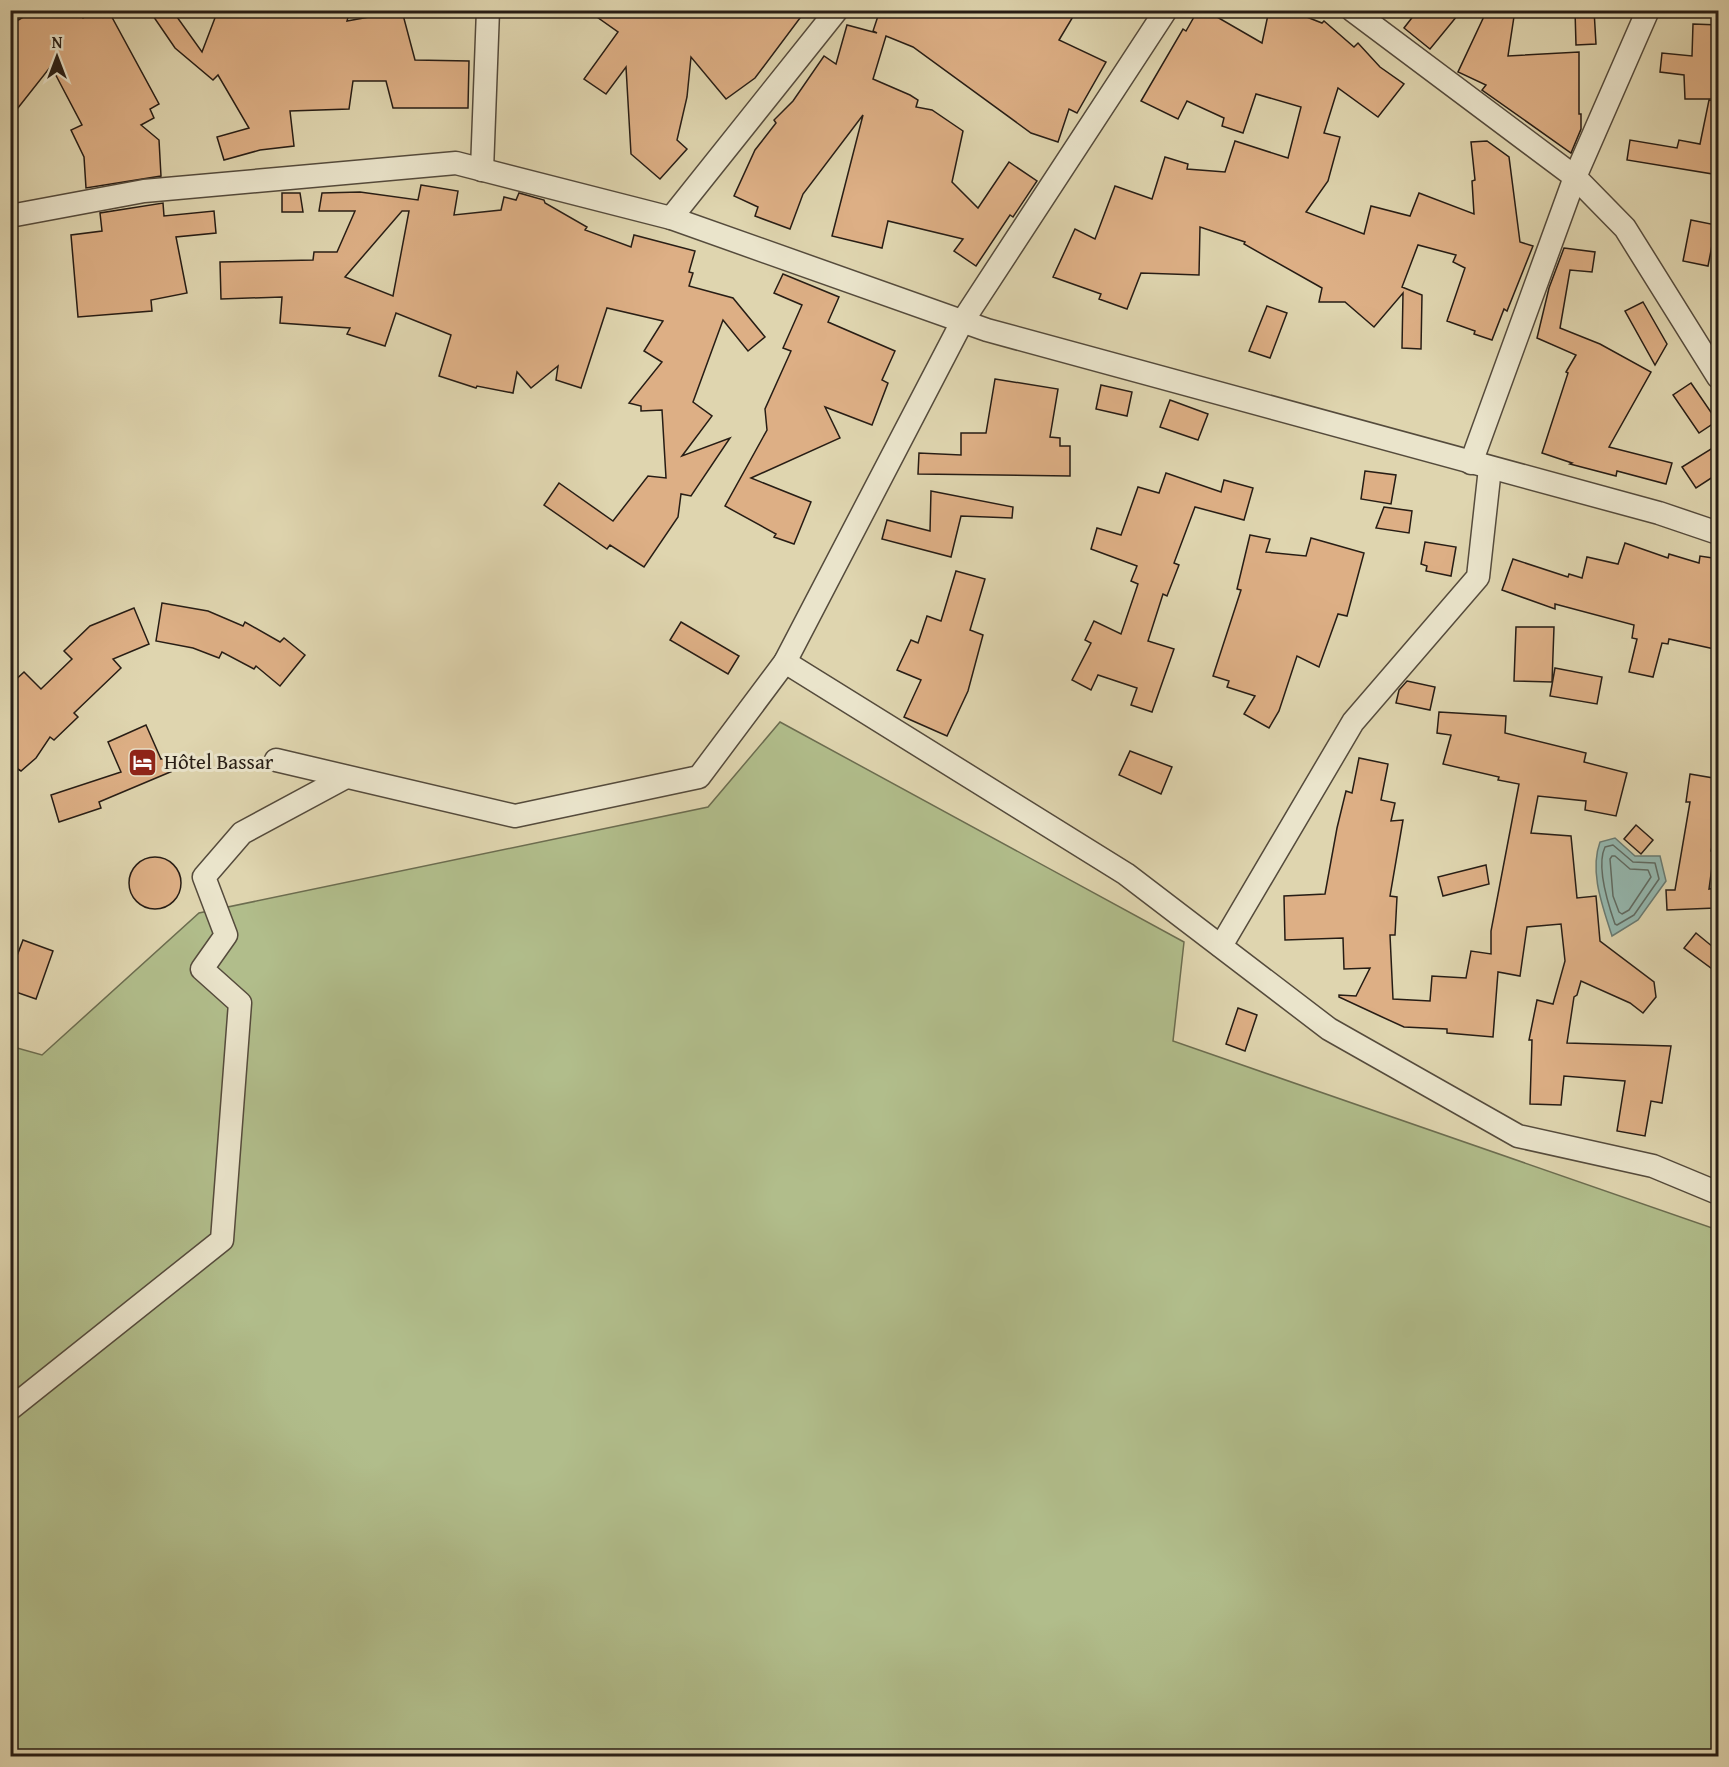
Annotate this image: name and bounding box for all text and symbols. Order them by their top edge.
north arrow [27,27,87,87]
text: N [52,30,63,54]
hotel icon: Hôtel Bassar [127,746,159,778]
place label: Hôtel Bassar [164,746,274,777]

